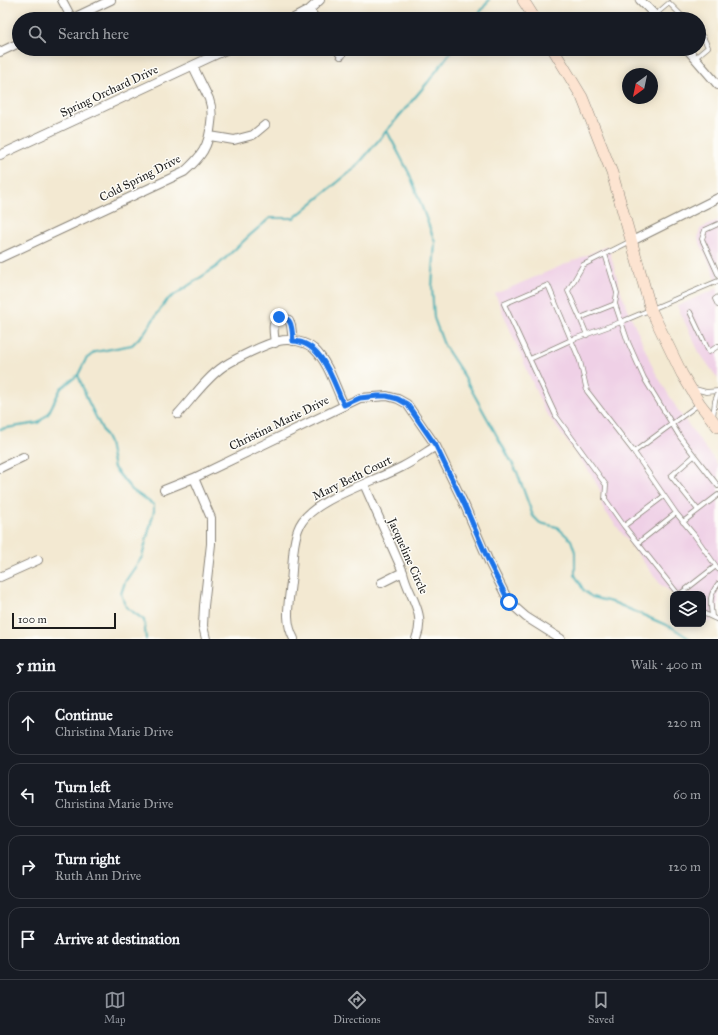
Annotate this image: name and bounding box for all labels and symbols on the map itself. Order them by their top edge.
street label: Spring Orchard Drive [58,62,161,121]
north arrow [622,68,658,104]
street label: Cold Spring Drive [97,152,183,205]
route end [270,308,288,326]
street label: Christina Marie Drive [227,393,331,453]
street label: Mary Beth Court [310,453,394,503]
street label: Jacqueline Circle [383,514,431,597]
route start [500,593,518,611]
scale bar [12,611,116,630]

